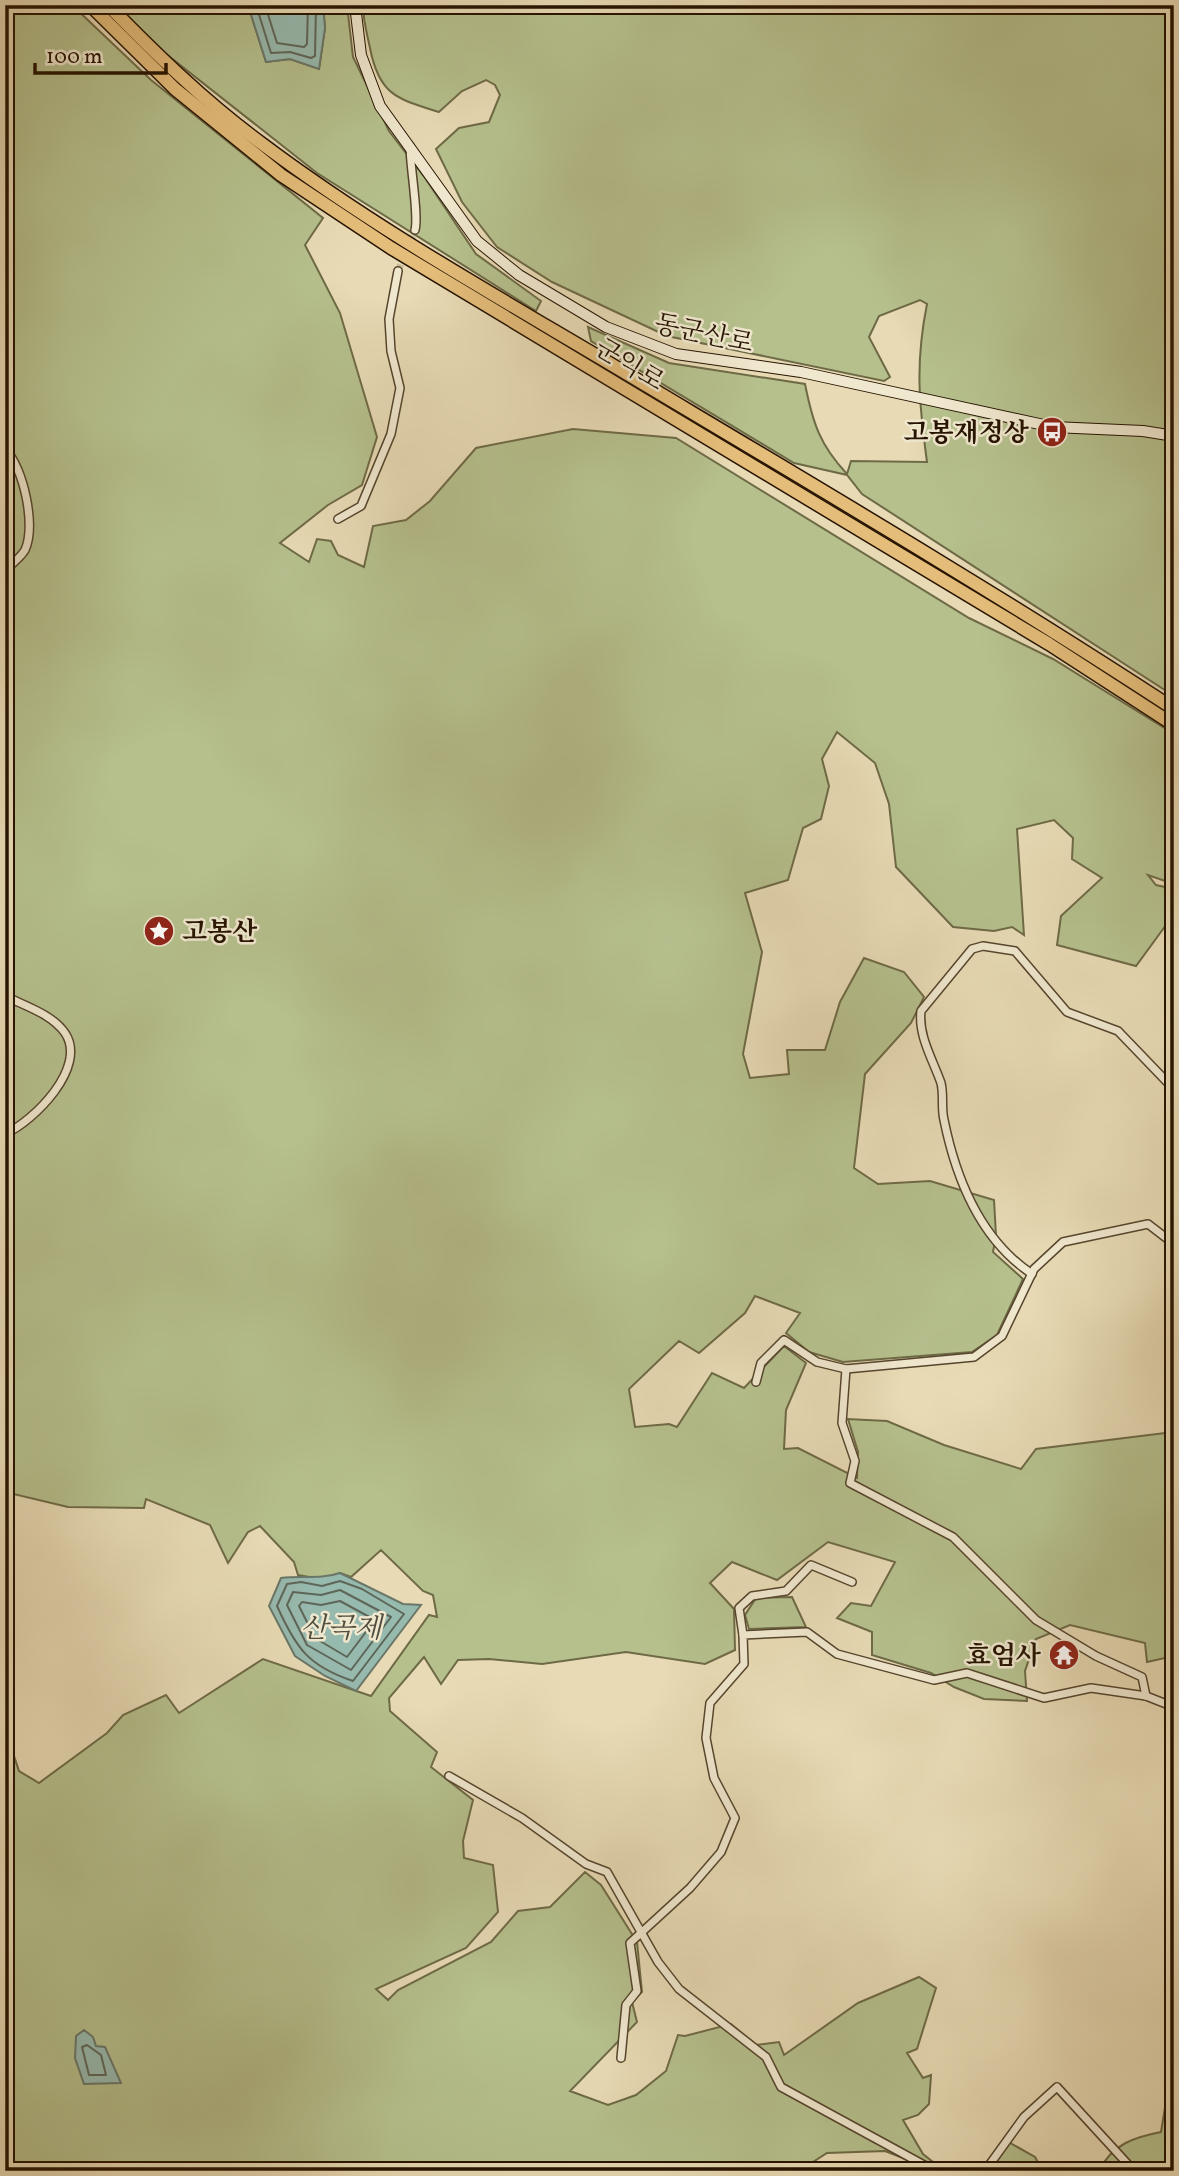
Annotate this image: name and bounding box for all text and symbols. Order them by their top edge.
scale bar [35,32,166,76]
text: 100 m [46,43,103,72]
street label: 동군산로 [651,307,756,363]
street label: 군익로 [587,331,671,401]
bus stop icon: 고봉재정상 [1035,415,1069,449]
place label: 고봉재정상 [903,416,1030,452]
place icon: 고봉산 [142,914,176,948]
place label: 고봉산 [182,915,257,951]
water label: 산곡제 [300,1610,385,1649]
temple icon: 효엄사 [1047,1638,1081,1672]
place label: 효엄사 [966,1639,1042,1675]

